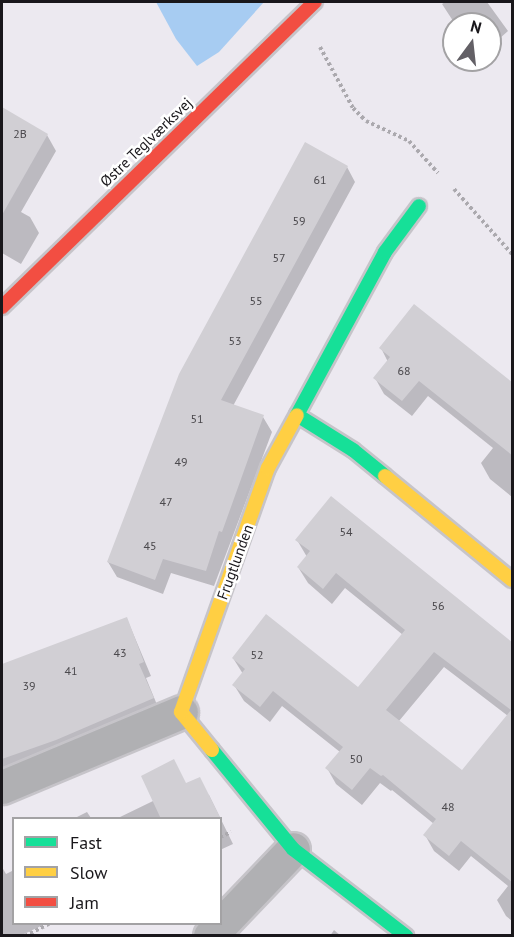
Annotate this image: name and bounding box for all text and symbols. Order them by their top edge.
north arrow [442,12,502,72]
text: N [468,16,484,38]
street label: Østre Teglværksvej [96,93,196,191]
house number: 2B [13,127,27,141]
house number: 61 [313,173,327,187]
house number: 59 [292,214,306,228]
house number: 57 [272,251,286,265]
house number: 55 [249,294,263,308]
house number: 53 [228,334,242,348]
house number: 68 [397,364,411,378]
house number: 51 [190,412,204,426]
house number: 49 [174,455,188,469]
house number: 47 [159,495,173,509]
street label: Frugtlunden [213,522,257,602]
house number: 54 [339,525,353,539]
house number: 45 [143,539,157,553]
house number: 56 [431,599,445,613]
house number: 43 [113,646,127,660]
house number: 52 [250,648,264,662]
house number: 41 [64,664,78,678]
house number: 39 [22,679,36,693]
house number: 50 [349,752,363,766]
house number: 48 [441,800,455,814]
legend [12,817,222,925]
text: Fast [70,831,102,854]
text: Slow [70,861,108,884]
text: Jam [70,891,99,914]

